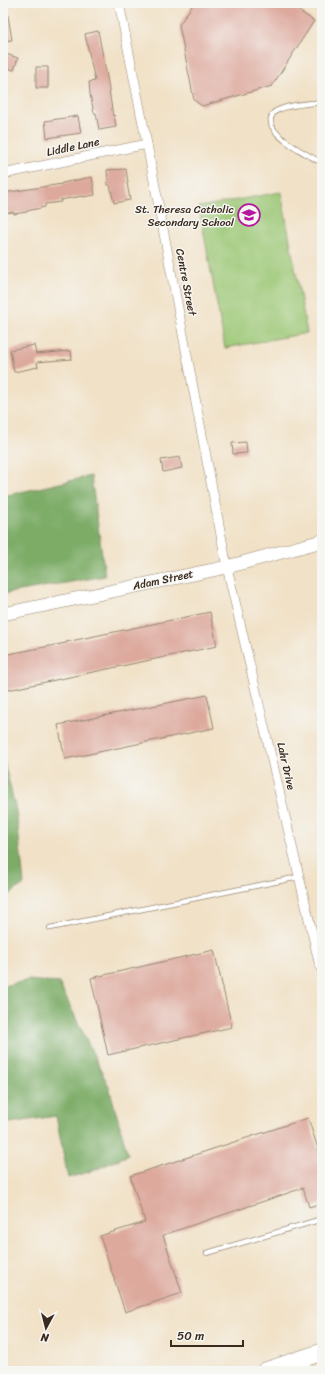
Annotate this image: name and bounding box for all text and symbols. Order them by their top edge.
street label: Liddle Lane [45,132,101,162]
place label: St. Theresa Catholic Secondary School [135,200,235,232]
school or university icon: St. Theresa Catholic Secondary School [236,202,262,228]
street label: Centre Street [170,247,202,318]
street label: Adam Street [130,564,195,596]
street label: Lahr Drive [271,740,301,792]
north arrow [26,1308,66,1348]
scale bar [171,1322,243,1348]
text: 50 m [177,1325,204,1347]
text: N [40,1327,51,1347]

